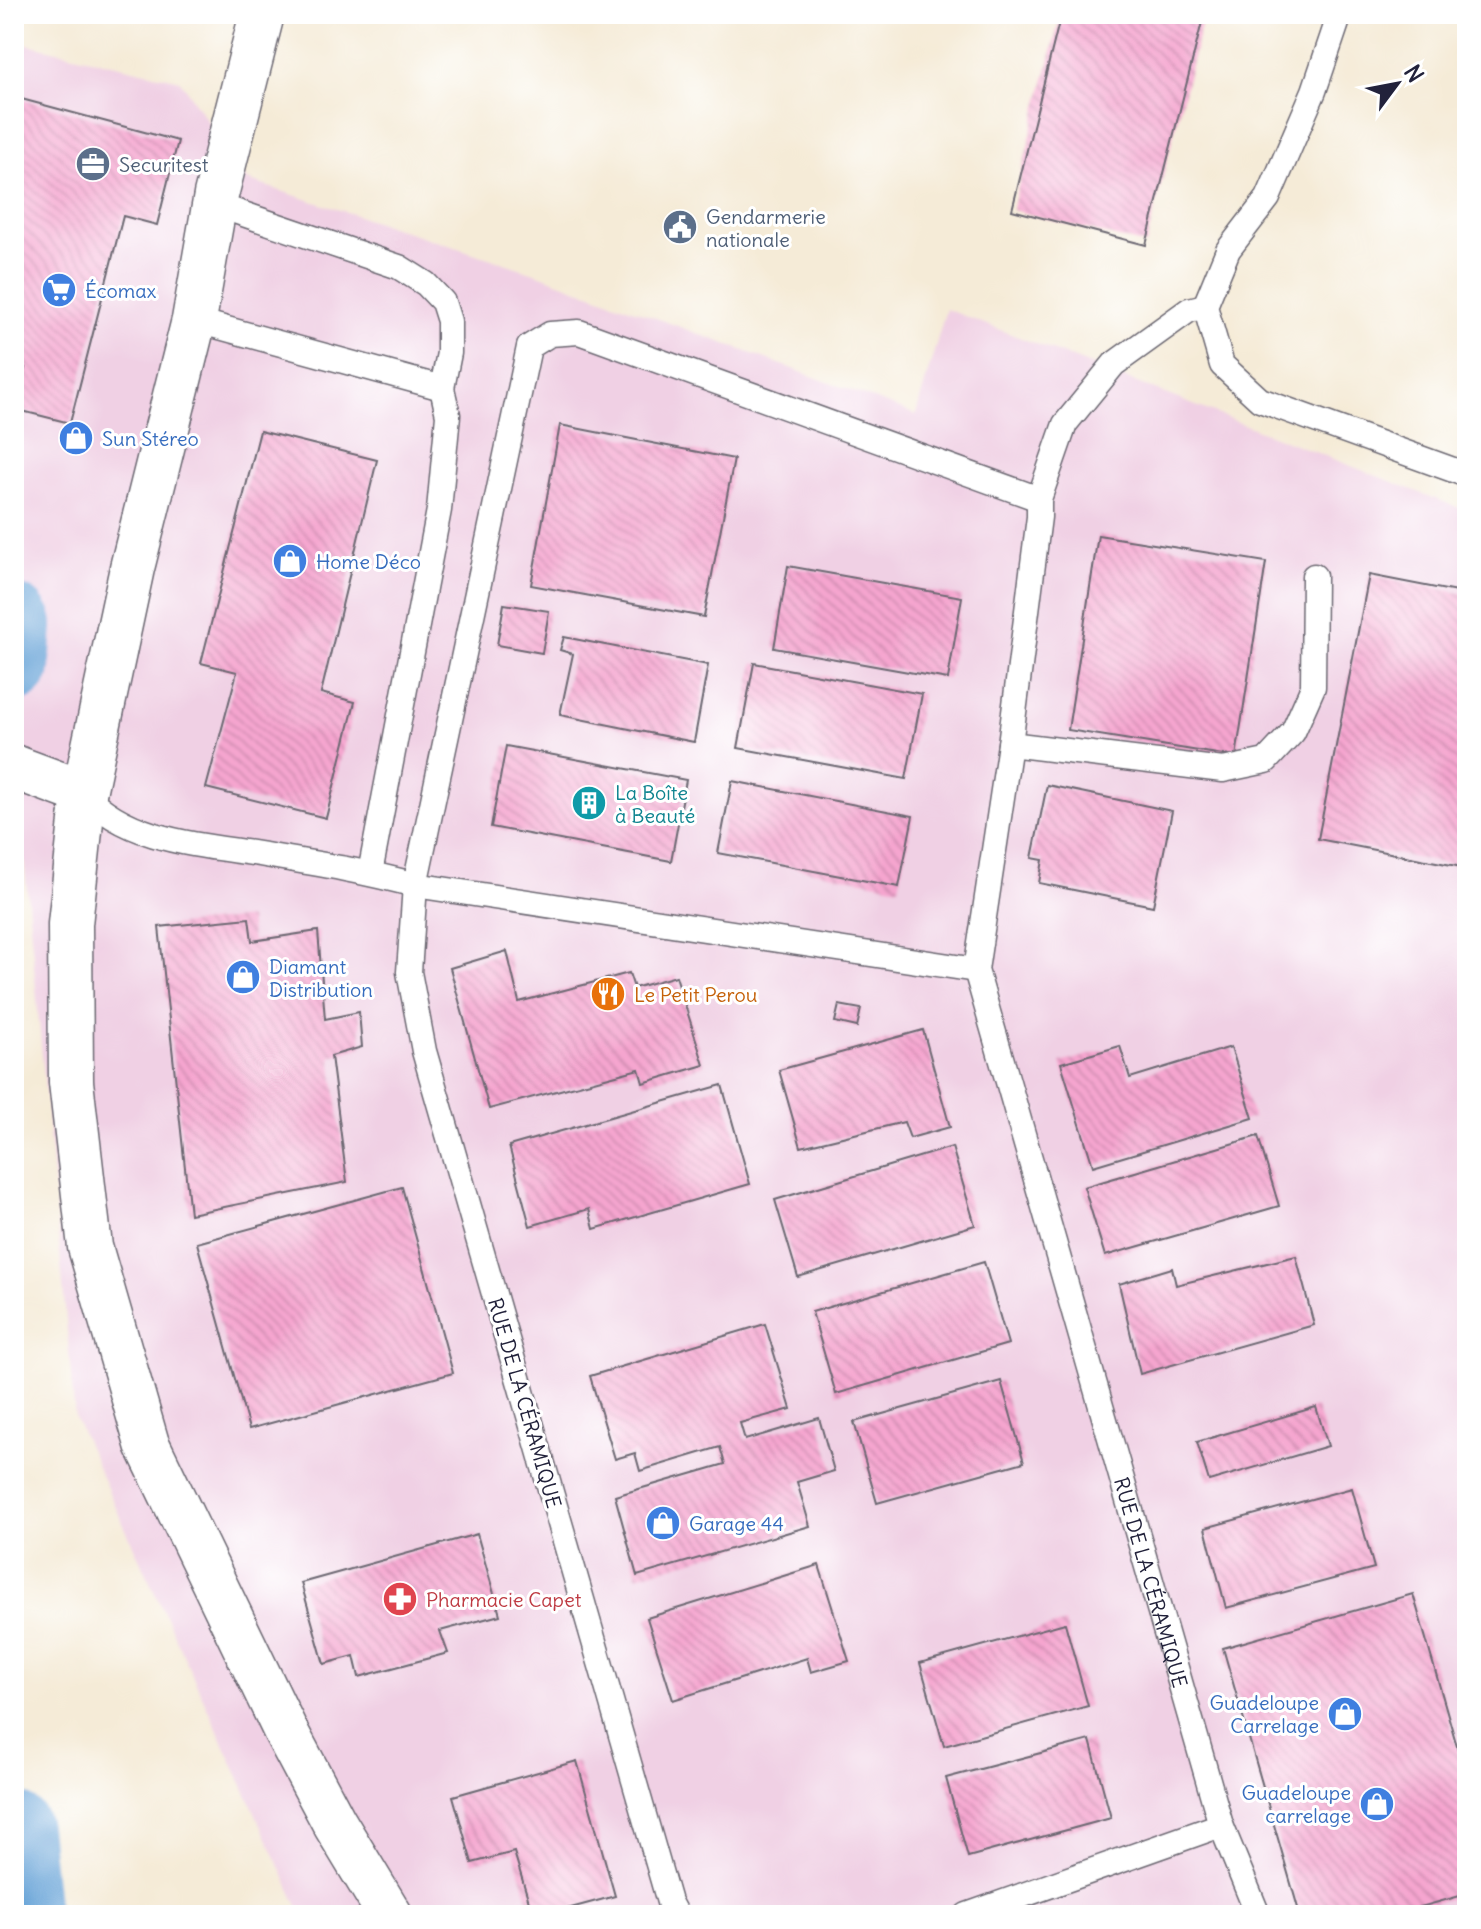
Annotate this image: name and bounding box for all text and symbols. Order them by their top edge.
north arrow [1357,44,1437,124]
text: N [1398,60,1430,87]
office icon: Securitest [74,145,112,183]
place label: Securitest [119,152,209,177]
place label: Gendarmerie nationale [706,204,826,252]
public building icon: Gendarmerie nationale [661,208,699,246]
supermarket icon: Écomax [40,271,78,309]
place label: Écomax [85,278,157,303]
shop icon: Sun Stéreo [57,419,95,457]
place label: Sun Stéreo [102,426,199,451]
shop icon: Home Déco [271,542,309,580]
place label: Home Déco [316,549,421,574]
place label: La Boîte à Beauté [615,780,695,828]
building icon: La Boîte à Beauté [570,784,608,822]
place label: Diamant Distribution [269,954,373,1002]
shop icon: Diamant Distribution [224,958,262,996]
restaurant icon: Le Petit Perou [589,975,627,1013]
place label: Le Petit Perou [634,982,758,1007]
street label: RUE DE LA CÉRAMIQUE [483,1295,567,1511]
street label: RUE DE LA CÉRAMIQUE [1109,1474,1193,1690]
shop icon: Garage 44 [644,1504,682,1542]
place label: Garage 44 [689,1511,784,1536]
pharmacy icon: Pharmacie Capet [381,1580,419,1618]
place label: Pharmacie Capet [426,1587,582,1612]
place label: Guadeloupe Carrelage [1210,1690,1319,1738]
shop icon: Guadeloupe Carrelage [1326,1695,1364,1733]
place label: Guadeloupe carrelage [1242,1780,1351,1828]
shop icon: Guadeloupe carrelage [1358,1785,1396,1823]

